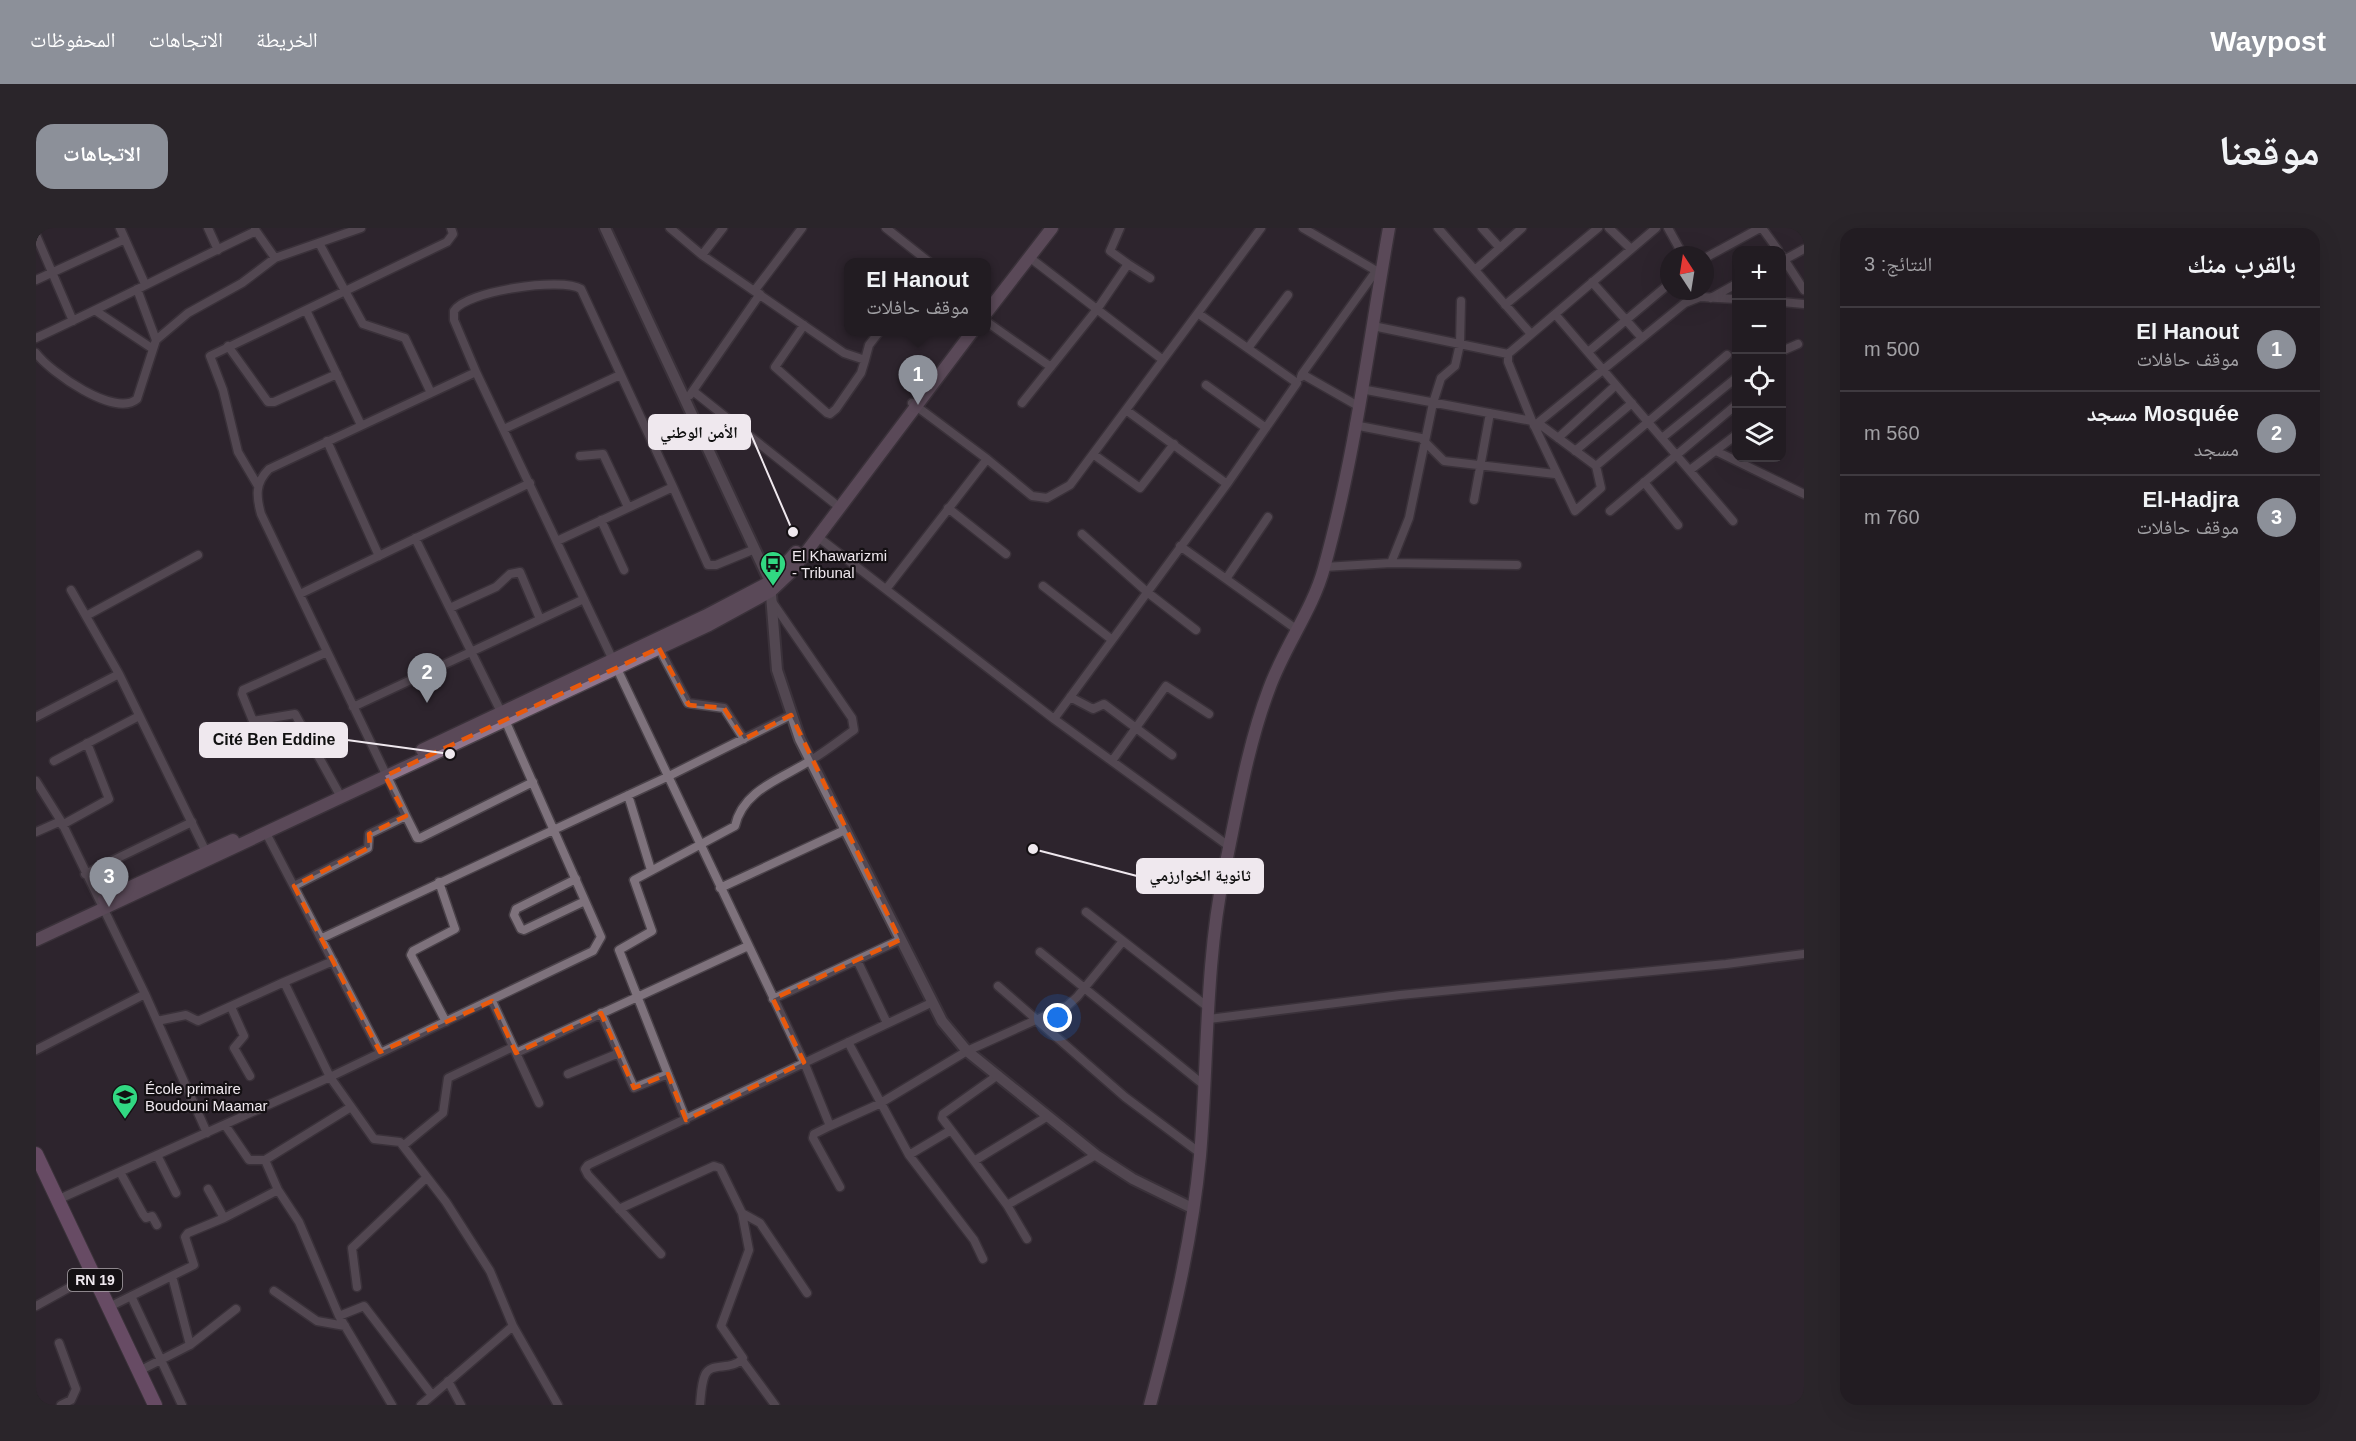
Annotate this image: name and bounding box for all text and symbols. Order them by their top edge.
text: Waypost [2210,26,2326,57]
text: المحفوظات [30,28,115,51]
text: الاتجاهات [148,28,223,51]
text: الخريطة [256,28,318,51]
button: الاتجاهات [36,124,168,189]
text: موقعنا [2219,127,2320,174]
north arrow [1660,246,1714,300]
map controls [1732,246,1786,462]
button: + [1732,246,1786,300]
text: بالقرب منك [2187,249,2296,279]
text: النتائج: 3 [1864,253,1932,275]
popup [844,258,991,336]
text: El Hanout [866,267,969,292]
text: موقف حافلات [866,296,969,318]
button: − [1732,300,1786,354]
text: El Hanout [2136,319,2239,344]
text: 500 m [1864,338,1920,360]
text: 1 [2271,338,2282,360]
text: موقف حافلات [2136,348,2239,370]
button: locate [1732,354,1786,408]
pin: 1 [898,356,938,405]
text: Mosquée مسجد [2087,401,2239,426]
button: layers [1732,408,1786,462]
callout: الأمن الوطني [649,415,750,449]
text: 560 m [1864,422,1920,444]
text: 2 [2271,422,2282,444]
text: الأمن الوطني [660,424,738,445]
text: مسجد [2194,438,2239,460]
text: El-Hadjra [2142,487,2239,512]
text: 760 m [1864,506,1920,528]
text: 3 [2271,506,2282,528]
text: موقف حافلات [2136,516,2239,538]
place label: El Khawarizmi - Tribunal [792,547,887,581]
bus stop icon: El Khawarizmi - Tribunal [758,549,788,587]
pin: 2 [408,654,446,703]
callout: Cité Ben Eddine [200,723,347,757]
text: Cité Ben Eddine [213,731,335,748]
pin: 3 [90,858,128,907]
callout: ثانوية الخوارزمي [1137,859,1263,893]
text: ثانوية الخوارزمي [1149,867,1251,888]
your location [1043,1003,1072,1032]
place label: École primaire Boudouni Maamar [145,1080,268,1114]
school or university icon: École primaire Boudouni Maamar [110,1082,140,1120]
road number: RN 19 [68,1269,122,1291]

